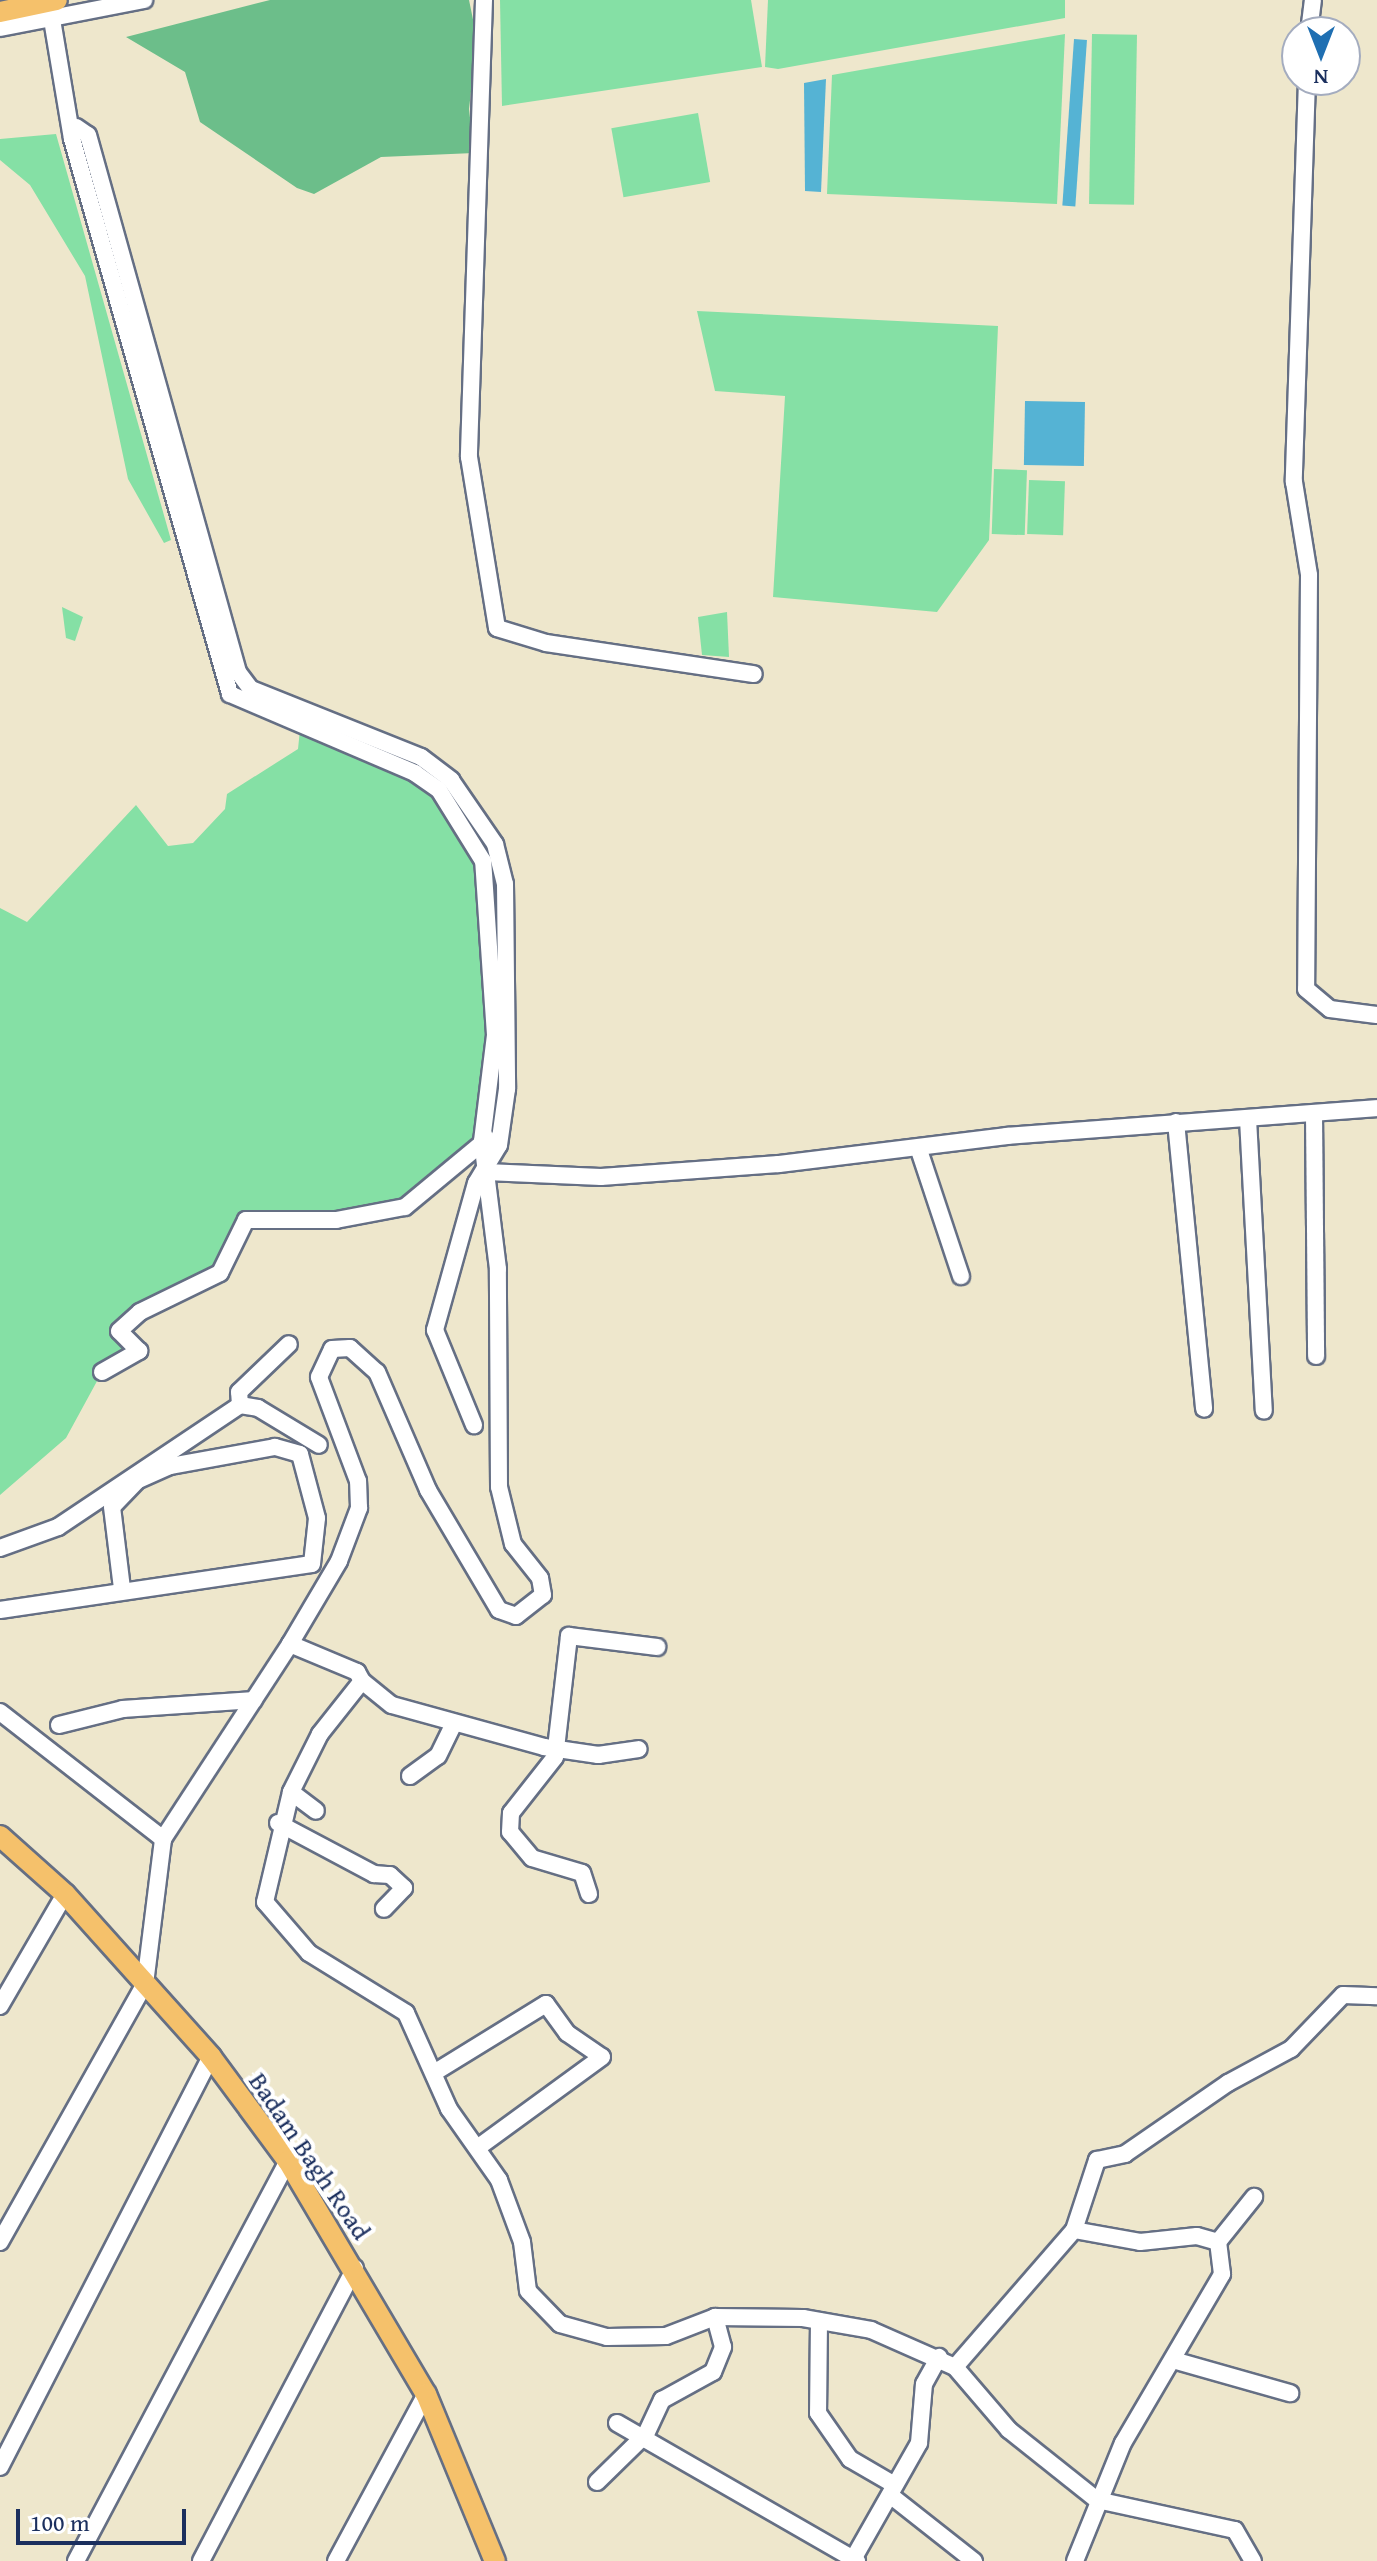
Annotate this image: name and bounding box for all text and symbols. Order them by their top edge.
north arrow [1281,16,1361,96]
text: N [1314,62,1328,94]
street label: Badam Bagh Road [243,2067,377,2245]
scale bar [20,2493,190,2543]
text: 100 m [30,2505,90,2540]

